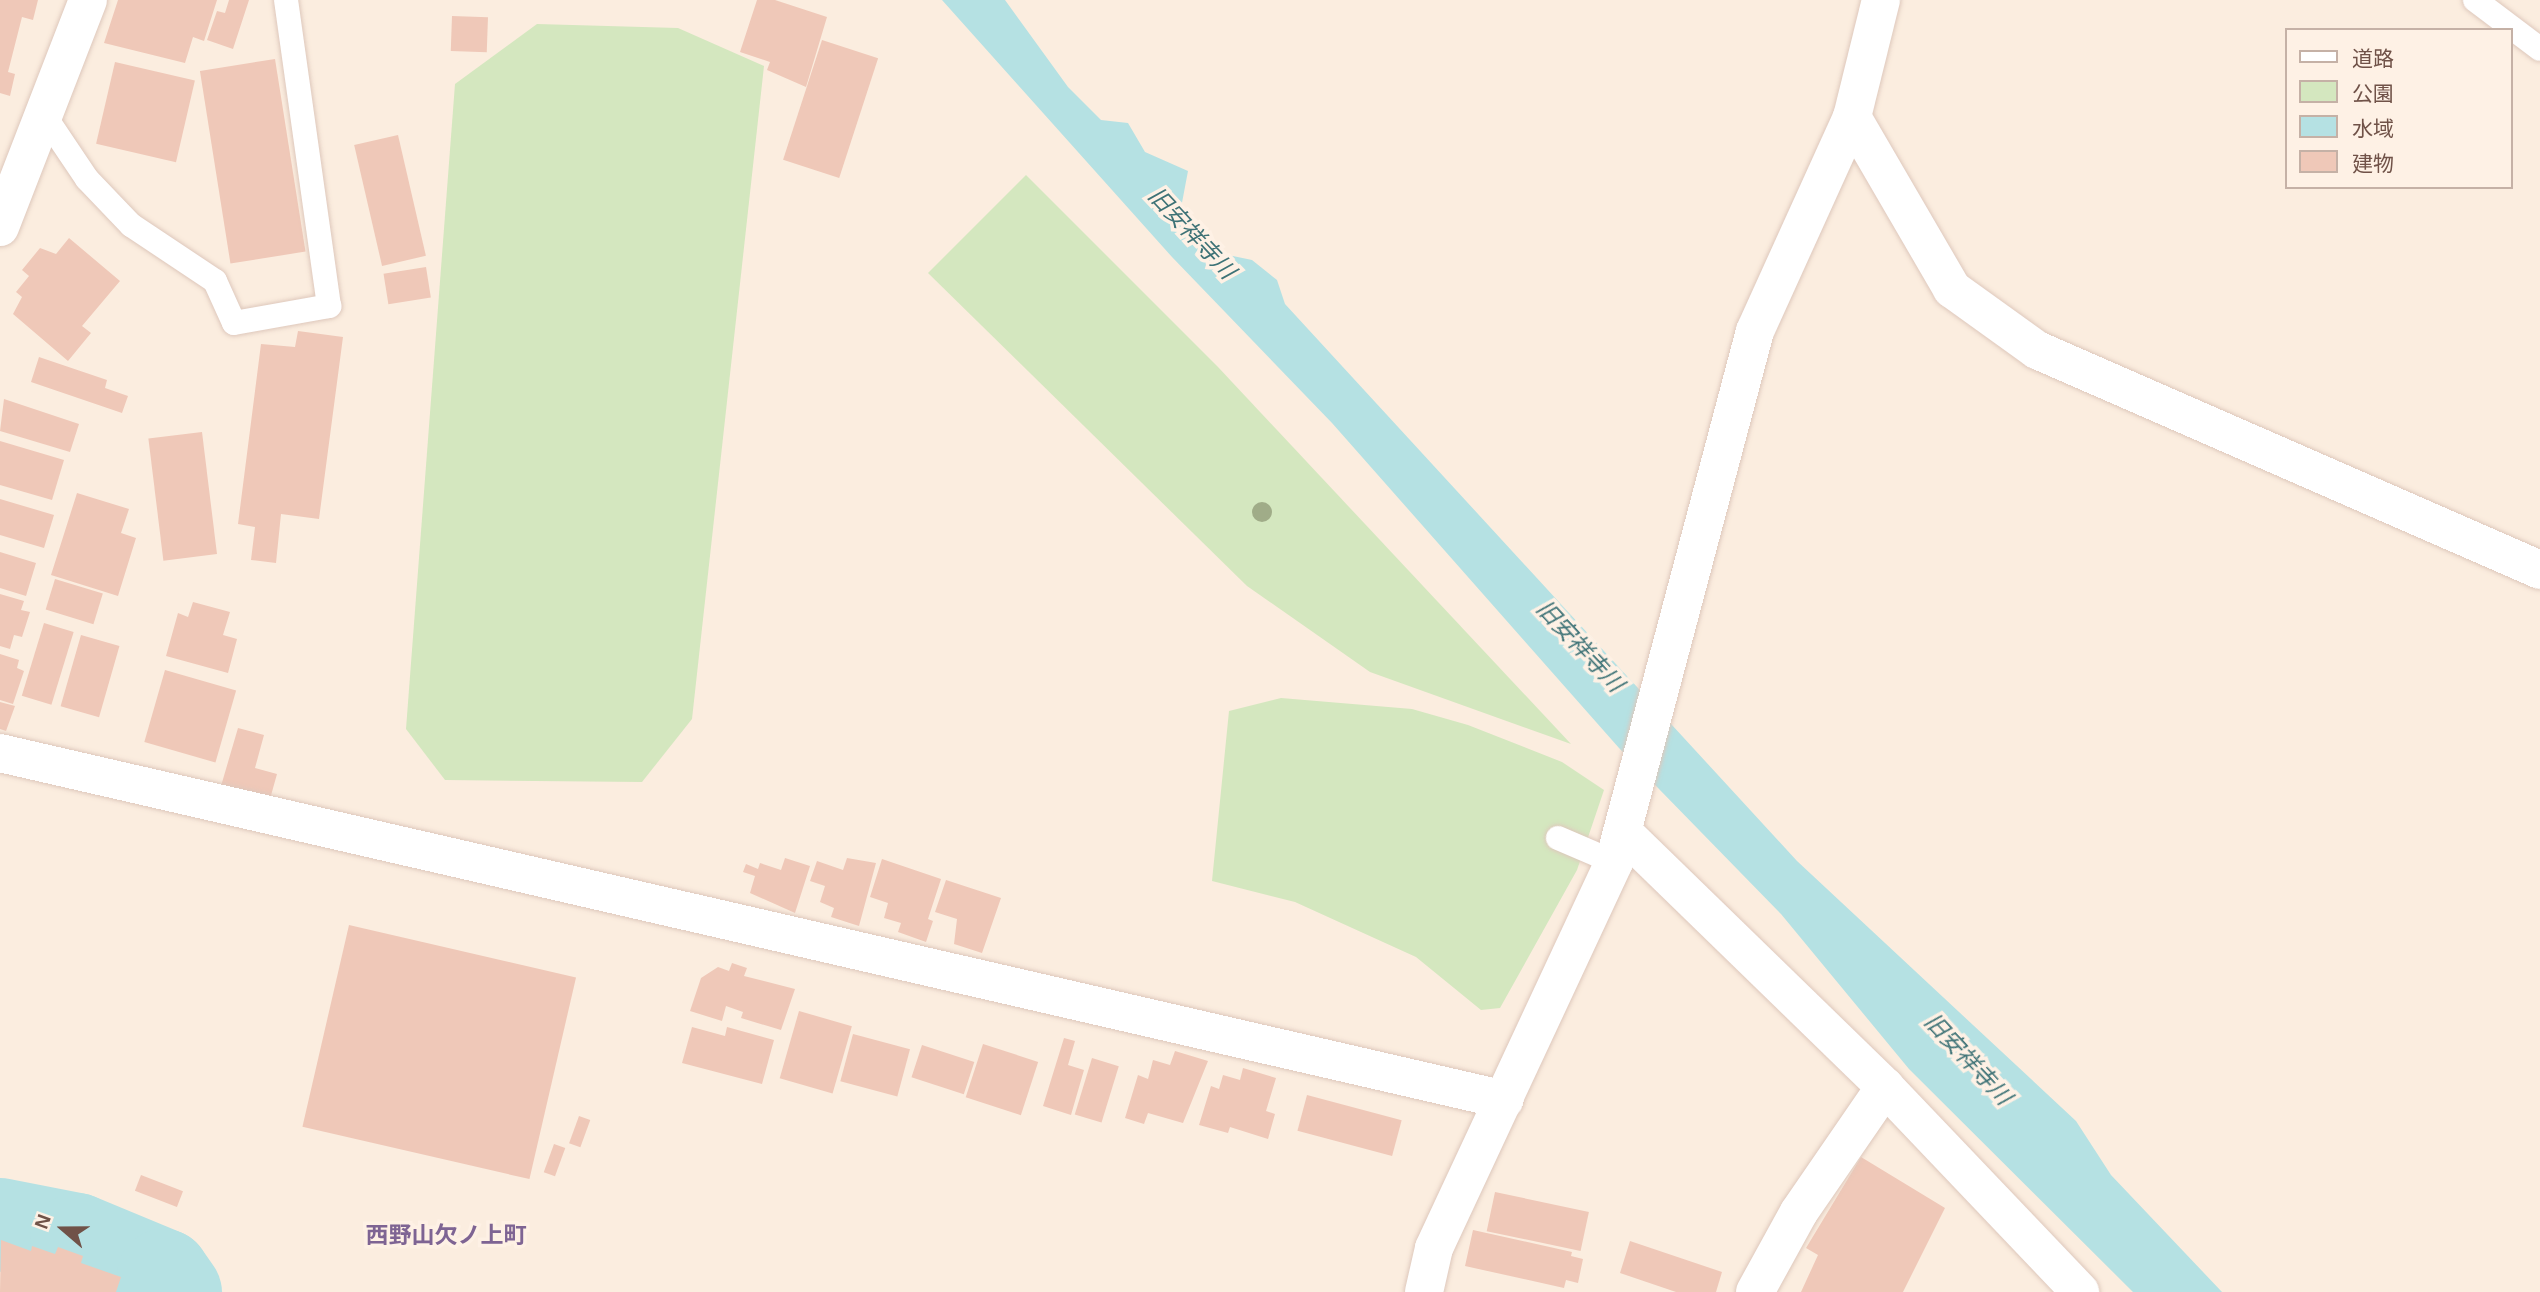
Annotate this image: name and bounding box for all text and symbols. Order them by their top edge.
legend [2284,28,2512,189]
text: 道路 [2352,47,2394,70]
text: 公園 [2352,82,2394,105]
text: 水域 [2352,117,2394,140]
text: 建物 [2352,152,2394,175]
water label: 旧安祥寺川 [1143,182,1241,284]
water label: 旧安祥寺川 [1531,595,1629,697]
water label: 旧安祥寺川 [1919,1008,2017,1110]
north arrow [28,1194,98,1264]
text: N [31,1212,55,1232]
district label: 西野山欠ノ上町 [366,1221,526,1249]

